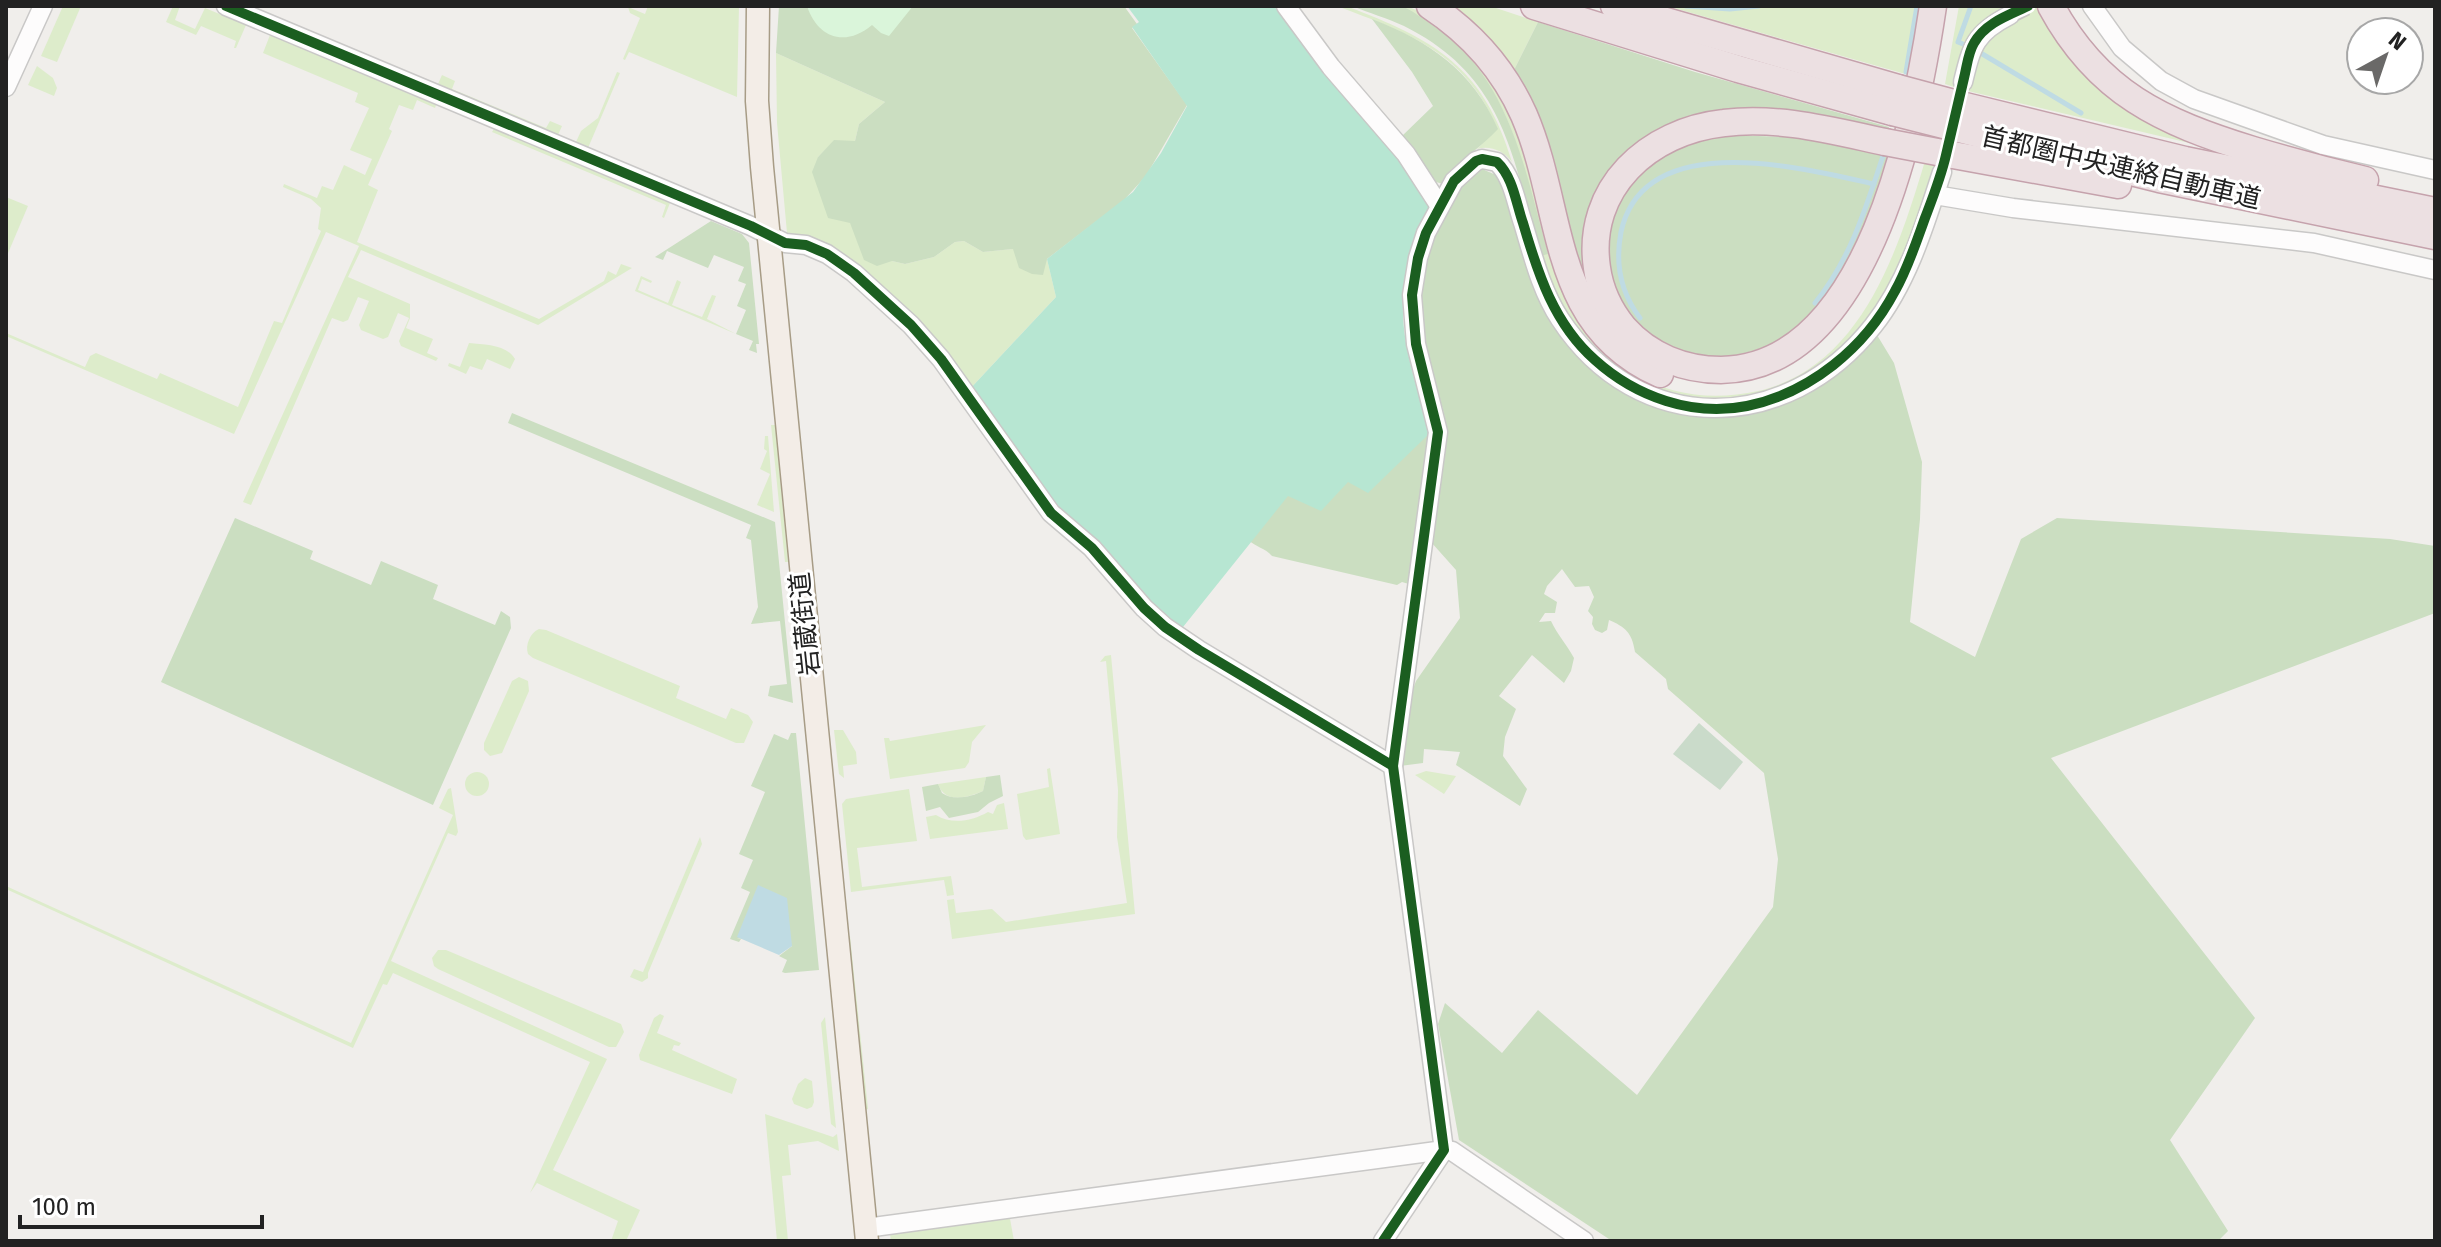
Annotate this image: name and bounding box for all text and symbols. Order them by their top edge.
north arrow [2345,16,2425,96]
text: N [2383,26,2412,56]
street label: 首都圏中央連絡自動車道 [1978,121,2264,215]
street label: 岩蔵街道 [784,571,826,677]
scale bar [20,1179,262,1229]
text: 100 m [32,1193,96,1221]

